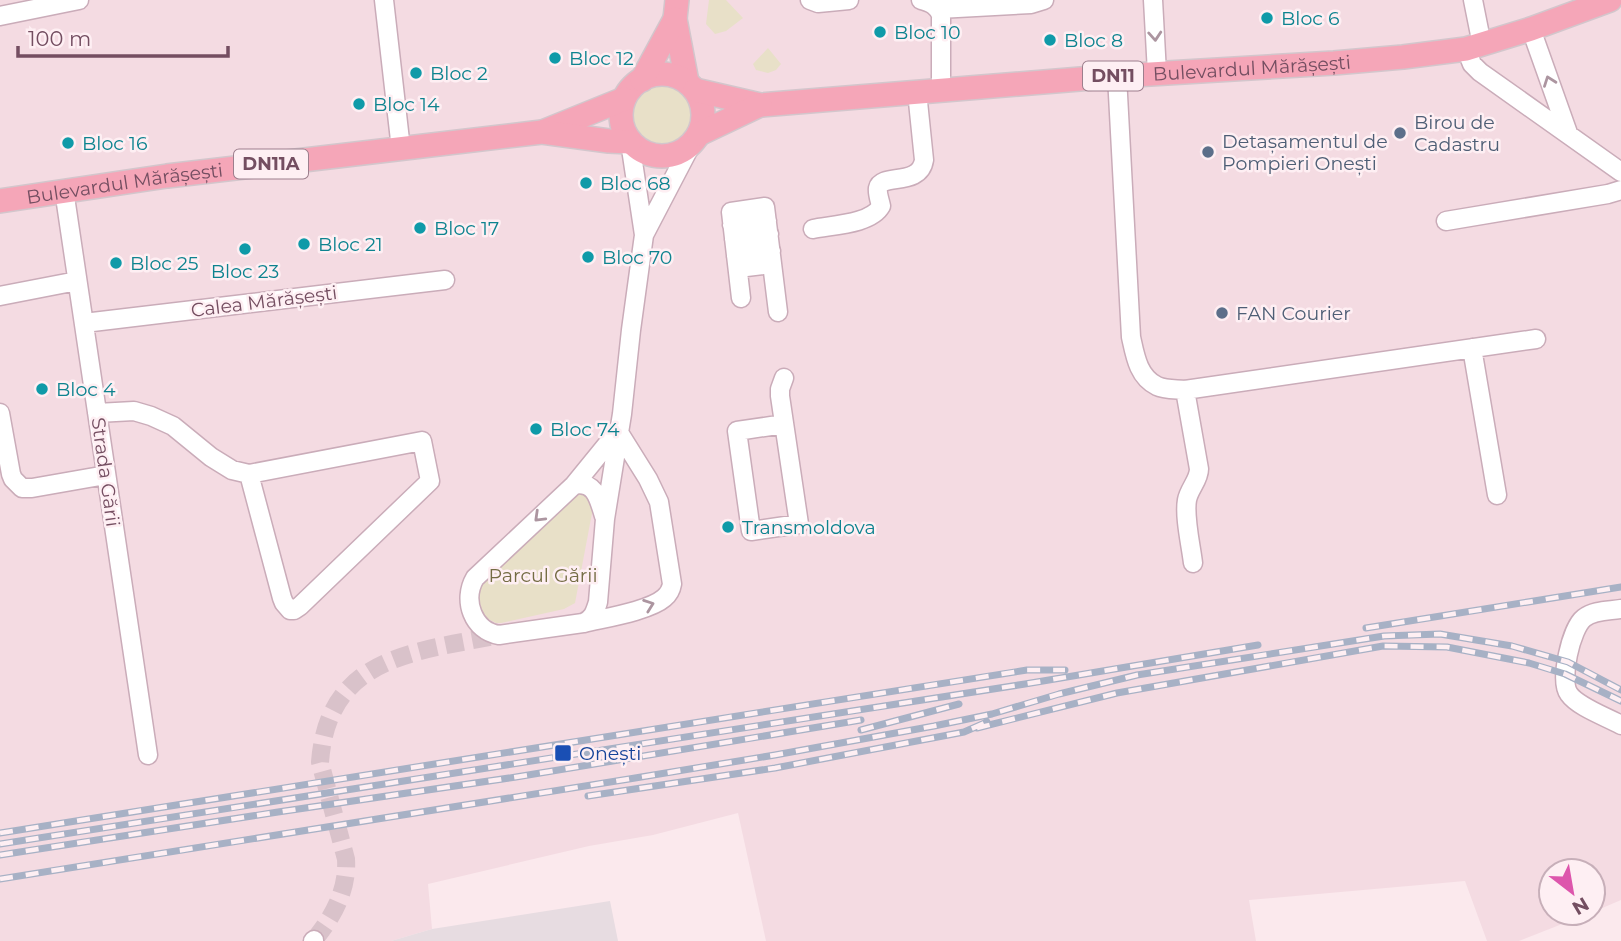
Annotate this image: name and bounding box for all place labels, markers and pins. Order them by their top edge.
place label: Bloc 6 [1281,7,1340,30]
marker: Bloc 6 [1259,10,1275,26]
place label: Bloc 10 [894,21,960,44]
marker: Bloc 10 [872,24,888,40]
place label: Bloc 8 [1064,29,1123,52]
marker: Bloc 8 [1042,32,1058,48]
place label: Bloc 12 [569,47,634,70]
marker: Bloc 12 [547,50,563,66]
place label: Bloc 2 [430,62,488,85]
marker: Bloc 2 [408,65,424,81]
place label: Bloc 14 [373,93,440,116]
marker: Bloc 14 [351,96,367,112]
place label: Birou de Cadastru [1414,111,1500,156]
marker: Birou de Cadastru [1392,125,1408,141]
place label: Detașamentul de Pompieri Onești [1222,130,1388,176]
place label: Bloc 16 [82,132,147,155]
marker: Bloc 16 [60,135,76,151]
marker: Detașamentul de Pompieri Onești [1200,144,1216,160]
place label: Bloc 68 [600,172,671,195]
marker: Bloc 68 [578,175,594,191]
place label: Bloc 17 [434,217,499,240]
marker: Bloc 17 [412,220,428,236]
place label: Bloc 21 [318,233,383,256]
marker: Bloc 21 [296,236,312,252]
marker: Bloc 23 [237,241,253,257]
place label: Bloc 70 [602,246,672,269]
marker: Bloc 70 [580,249,596,265]
place label: Bloc 25 [130,252,199,275]
marker: Bloc 25 [108,255,124,271]
place label: Bloc 23 [211,260,279,283]
place label: FAN Courier [1236,302,1351,325]
marker: FAN Courier [1214,305,1230,321]
place label: Bloc 4 [56,378,116,401]
marker: Bloc 4 [34,381,50,397]
place label: Bloc 74 [550,418,620,441]
marker: Bloc 74 [528,421,544,437]
place label: Transmoldova [742,516,876,539]
marker: Transmoldova [720,519,736,535]
place label: Onești [579,742,641,766]
marker: Onești [553,743,573,763]

